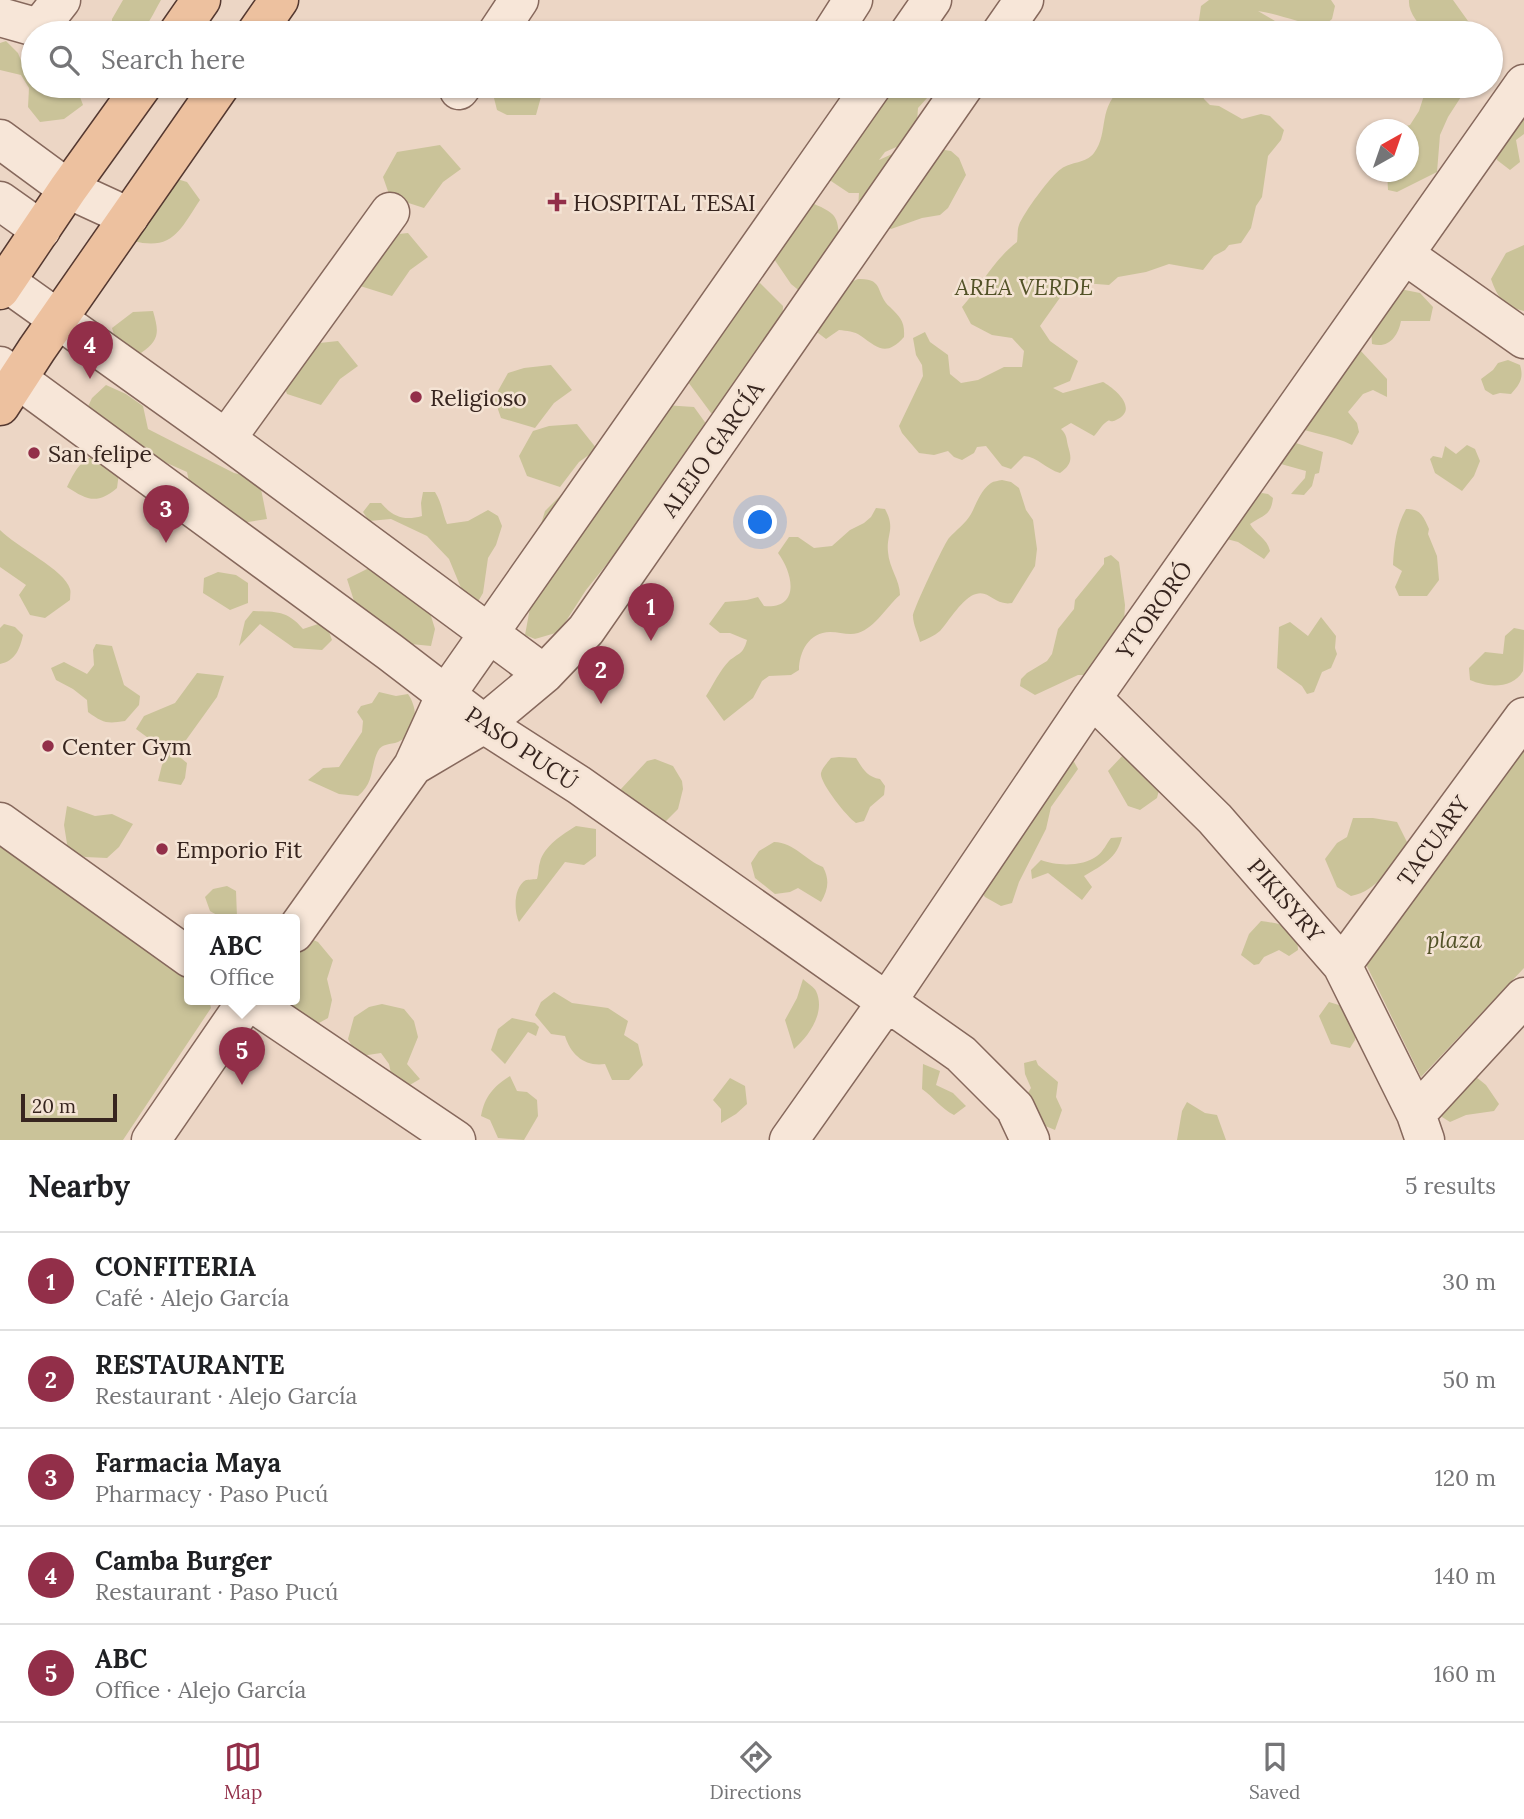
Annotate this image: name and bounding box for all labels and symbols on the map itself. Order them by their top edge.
north arrow [1356,119,1419,182]
place label: HOSPITAL TESAI [573,188,756,217]
marker: HOSPITAL TESAI [547,192,567,212]
park label: AREA VERDE [954,272,1093,301]
pin: 4 [67,321,113,379]
street label: ALEJO GARCÍA [654,375,770,523]
place label: Religioso [430,383,527,412]
marker: Religioso [408,389,424,405]
place label: San felipe [48,439,152,468]
marker: San felipe [26,445,42,461]
pin: 3 [143,485,189,543]
your location [743,505,777,539]
street label: YTORORÓ [1109,555,1198,665]
pin: 1 [628,583,674,641]
pin: 2 [578,646,624,704]
street label: PASO PUCÚ [460,700,584,796]
place label: Center Gym [62,732,192,761]
marker: Center Gym [40,738,56,754]
street label: TACUARY [1391,790,1476,892]
place label: Emporio Fit [176,835,302,864]
marker: Emporio Fit [154,841,170,857]
street label: PIKISYRY [1242,852,1330,948]
park label: plaza [1426,925,1482,954]
pin: 5 [219,1027,265,1085]
scale bar [21,1091,117,1123]

